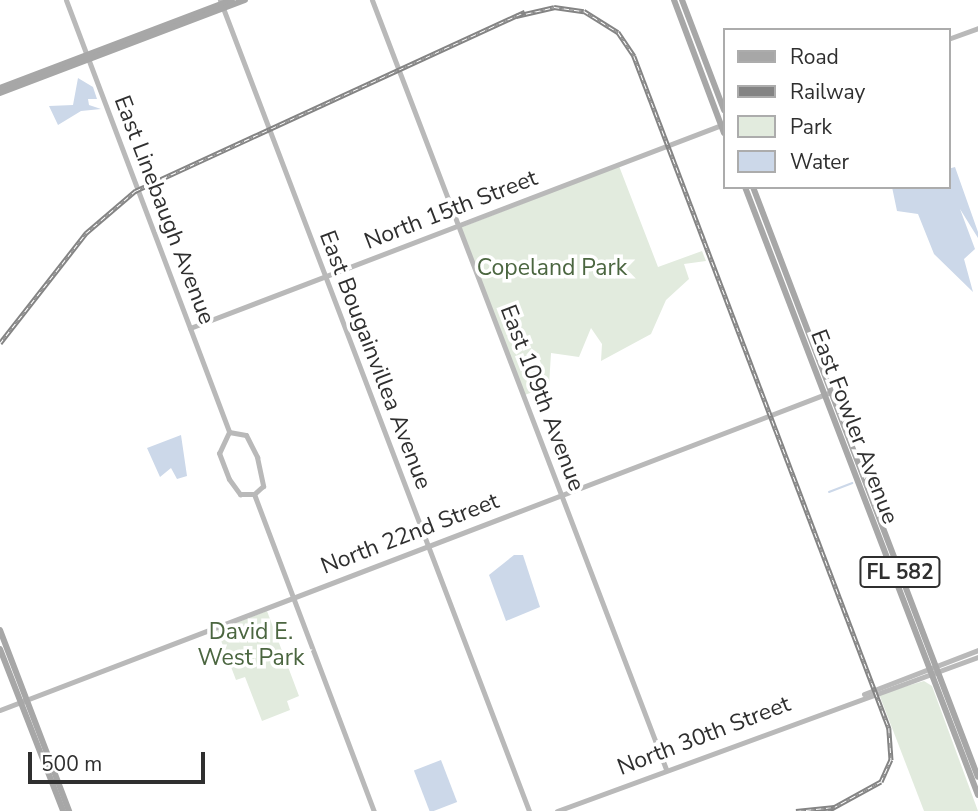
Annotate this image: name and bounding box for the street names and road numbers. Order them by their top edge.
street label: East Linebaugh Avenue [108,92,220,328]
street label: North 15th Street [361,164,541,256]
street label: East Bougainvillea Avenue [313,227,437,493]
street label: East 109th Avenue [494,301,590,495]
street label: East Fowler Avenue [804,326,904,528]
street label: North 22nd Street [317,487,503,581]
road number: FL 582 [858,554,942,590]
street label: North 30th Street [614,690,794,782]

